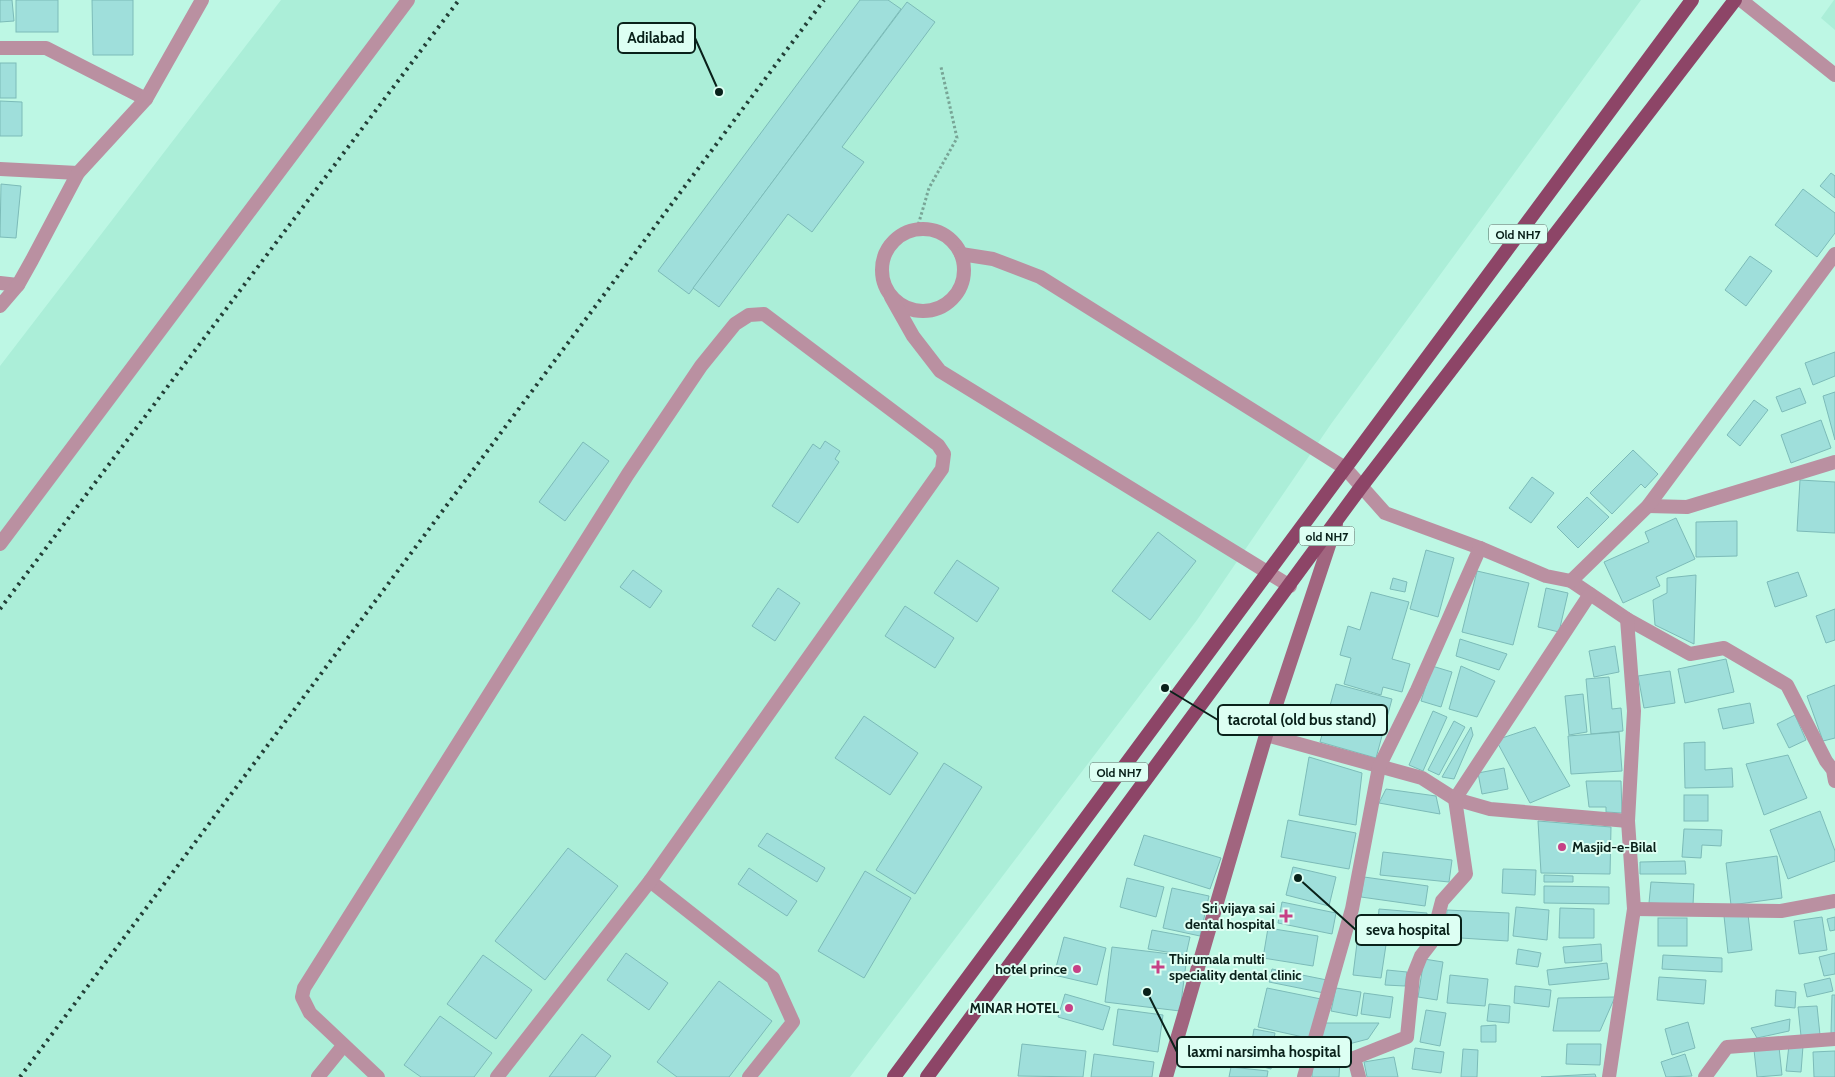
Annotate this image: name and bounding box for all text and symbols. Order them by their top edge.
callout: Adilabad [618,23,695,53]
text: Adilabad [627,29,685,47]
road number: Old NH7 [1489,224,1547,243]
road number: old NH7 [1300,526,1354,546]
callout: tacrotal (old bus stand) [1218,705,1387,735]
text: tacrotal (old bus stand) [1228,711,1376,729]
road number: Old NH7 [1090,762,1148,782]
place label: Masjid-e-Bilal [1572,838,1657,856]
marker: Masjid-e-Bilal [1556,841,1568,853]
place label: Sri vijaya sai dental hospital [1185,899,1275,933]
marker: Sri vijaya sai dental hospital [1279,909,1293,923]
callout: seva hospital [1356,915,1461,945]
text: seva hospital [1366,921,1450,939]
place label: Thirumala multi speciality dental clinic [1169,950,1302,984]
place label: hotel prince [995,960,1067,978]
marker: Thirumala multi speciality dental clinic [1151,960,1165,974]
marker: hotel prince [1071,963,1083,975]
place label: MINAR HOTEL [970,999,1059,1017]
marker: MINAR HOTEL [1063,1002,1075,1014]
callout: laxmi narsimha hospital [1177,1037,1351,1067]
text: laxmi narsimha hospital [1187,1043,1341,1061]

